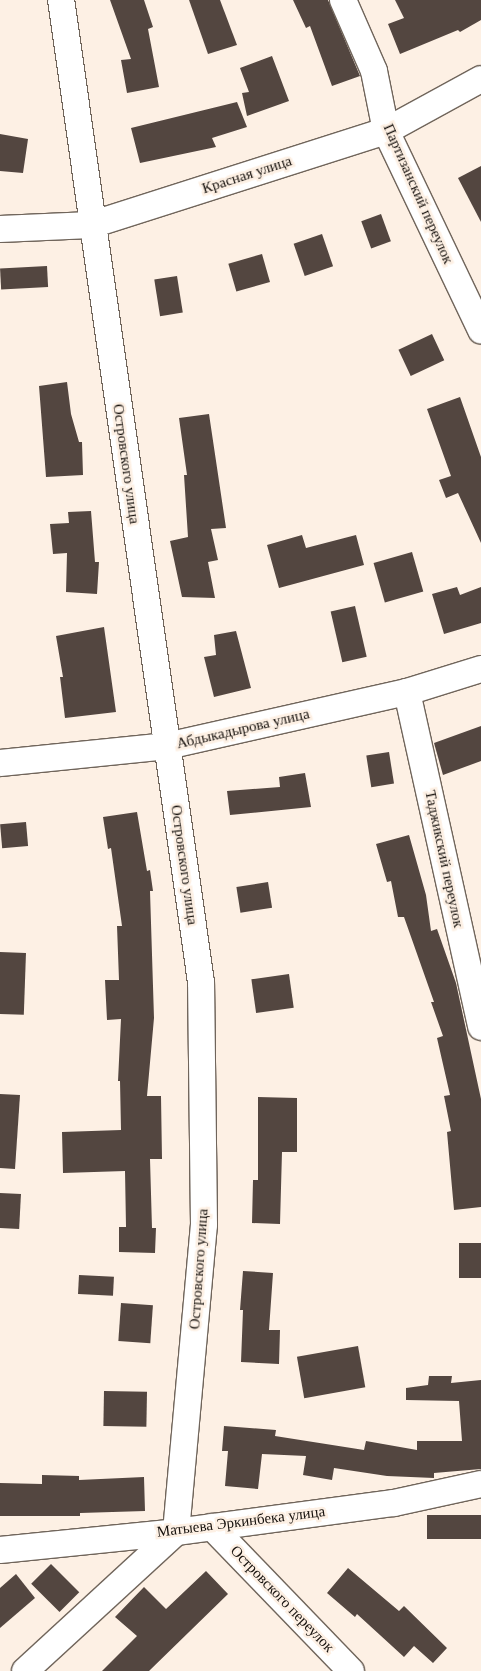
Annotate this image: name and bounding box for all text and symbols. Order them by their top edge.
street label: Партизанский переулок [379,121,457,267]
street label: Красная улица [200,152,294,198]
street label: Островского улица [109,403,143,525]
street label: Абдыкадырова улица [175,705,311,753]
street label: Таджикский переулок [421,789,467,929]
street label: Островского улица [167,804,201,926]
street label: Островского улица [186,1208,212,1330]
street label: Матыева Эркинбека улица [156,1503,326,1541]
street label: Островского переулок [226,1542,338,1656]

